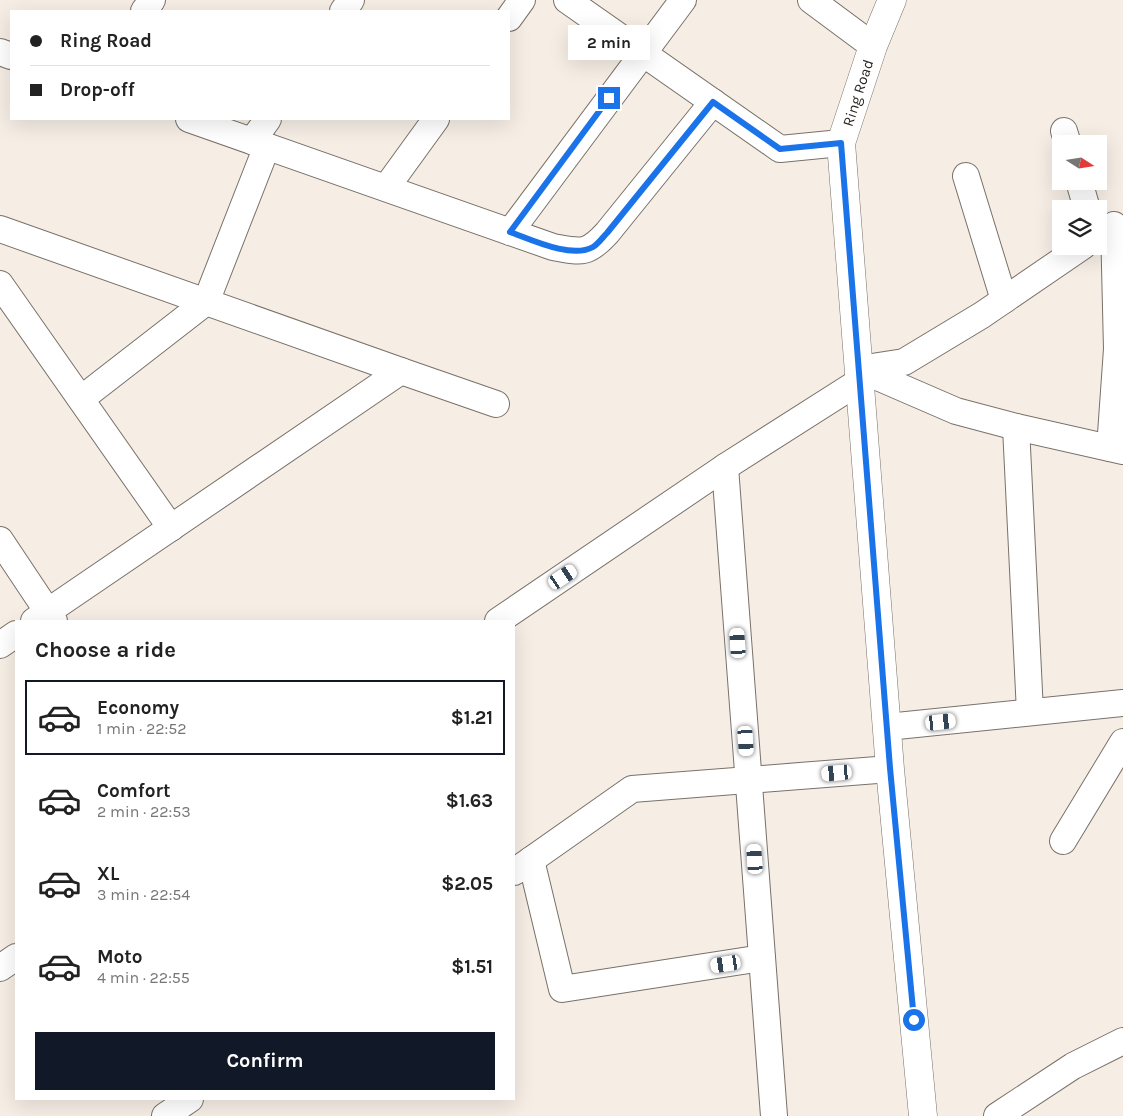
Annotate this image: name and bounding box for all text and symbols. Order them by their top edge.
callout: 2 min [568,26,650,61]
text: Ring Road [60,30,152,52]
text: 2 min [587,33,631,52]
street label: Ring Road [839,57,877,129]
text: Drop-off [60,79,135,101]
route end [598,87,620,109]
north arrow [1052,135,1108,190]
map controls [1052,135,1107,255]
button: layers [1052,200,1107,255]
car [546,562,579,592]
car [729,628,746,658]
text: Choose a ride [35,637,176,663]
icon: car [37,695,82,740]
text: Economy [97,697,179,719]
text: $1.21 [451,707,493,729]
car [925,713,956,731]
text: 1 min · 22:52 [97,719,186,738]
car [737,726,754,756]
car [821,764,852,782]
icon: car [37,778,82,823]
text: Comfort [97,780,171,802]
text: $1.63 [446,790,493,812]
text: 2 min · 22:53 [97,802,191,821]
car [746,844,763,874]
icon: car [37,861,82,906]
text: XL [97,863,119,885]
text: $2.05 [441,873,493,895]
text: 3 min · 22:54 [97,885,190,904]
icon: car [37,944,82,989]
text: Moto [97,946,143,968]
car [710,954,741,974]
text: $1.51 [451,956,493,978]
text: 4 min · 22:55 [97,968,190,987]
route start [903,1009,925,1031]
button: Confirm [35,1032,495,1090]

